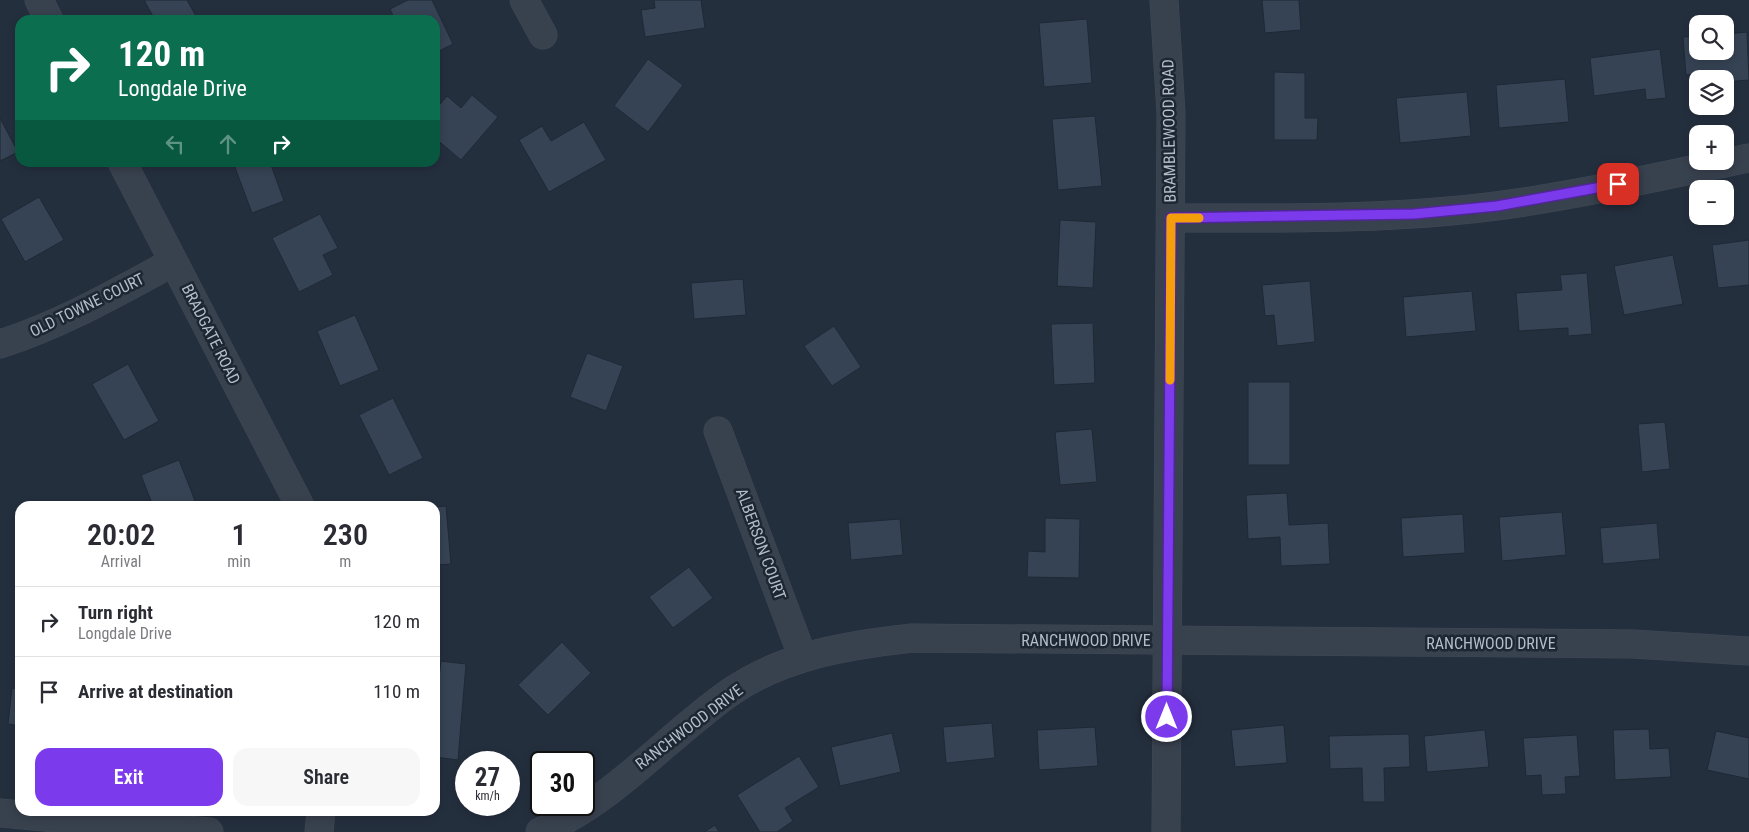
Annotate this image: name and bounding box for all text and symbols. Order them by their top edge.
map controls [1689,15,1734,225]
button: search [1689,15,1734,60]
text: 120 m [118,34,205,75]
icon: right [35,35,100,100]
street label: BRAMBLEWOOD ROAD [1158,59,1180,203]
button: layers [1689,70,1734,115]
text: Longdale Drive [118,76,247,101]
button: + [1689,125,1734,170]
icon: left [161,130,189,158]
icon: ahead [214,130,242,158]
icon: right [267,130,295,158]
pin [1597,163,1639,205]
icon: arrive [1604,170,1632,198]
button: − [1689,180,1734,225]
street label: OLD TOWNE COURT [27,269,147,341]
street label: BRADGATE ROAD [178,281,244,387]
street label: ALBERSON COURT [732,486,790,602]
text: 20:02 [87,517,155,552]
text: 1 [231,517,247,552]
text: 230 [323,517,368,552]
text: Arrival [101,552,141,571]
text: min [227,552,251,571]
text: m [339,552,351,571]
text: Turn right [78,601,153,624]
icon: right [35,608,63,636]
text: 120 m [373,610,420,633]
text: Longdale Drive [78,624,172,643]
street label: RANCHWOOD DRIVE [1021,631,1151,650]
street label: RANCHWOOD DRIVE [1426,634,1556,653]
icon: arrive [35,678,63,706]
text: Arrive at destination [78,680,233,703]
text: 110 m [373,680,420,703]
street label: RANCHWOOD DRIVE [632,680,746,774]
position arrow [1140,690,1192,742]
button: Exit [35,748,223,806]
button: Share [233,748,420,806]
speed limit sign: 30 [530,751,595,816]
text: 27 [475,763,500,792]
text: km/h [475,789,500,803]

